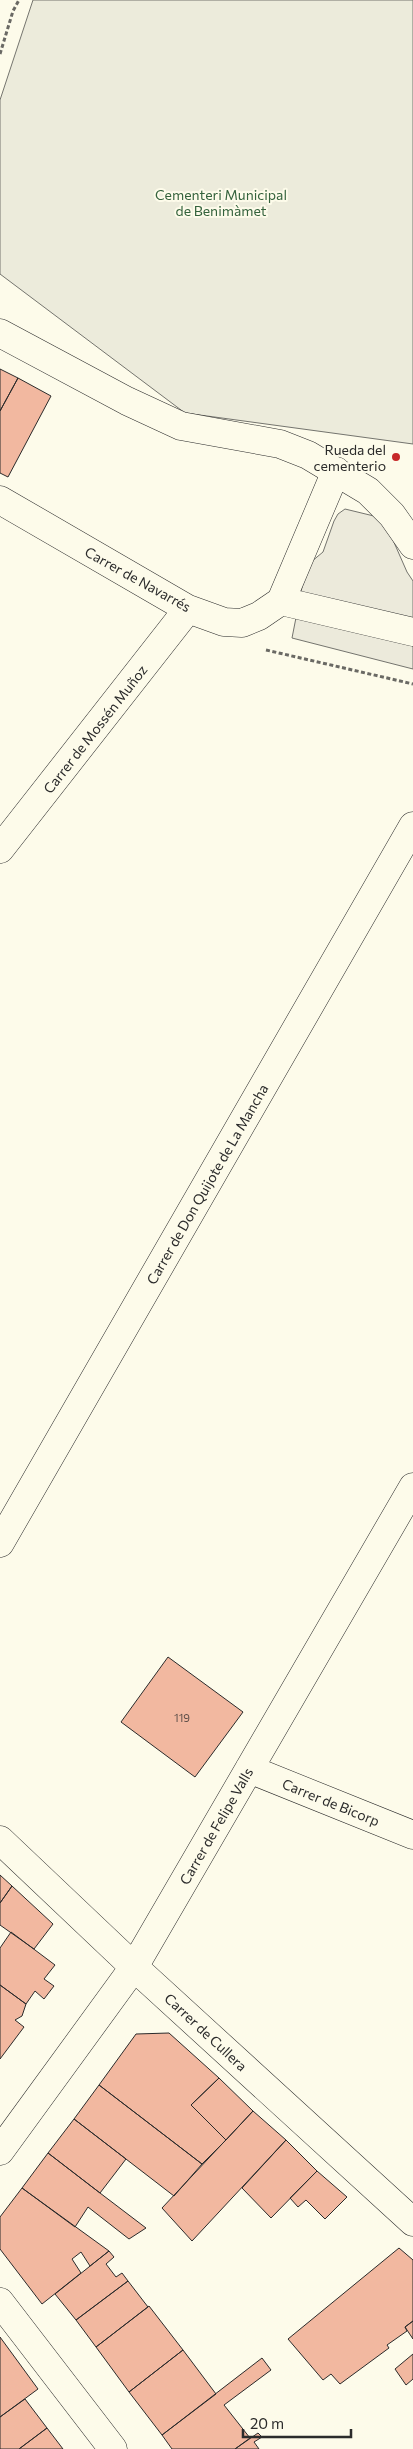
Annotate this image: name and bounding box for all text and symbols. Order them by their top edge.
park label: Cementeri Municipal de Benimàmet [155,186,287,219]
place label: Rueda del cementerio [313,441,386,474]
marker: Rueda del cementerio [390,451,402,463]
street label: Carrer de Navarrés [82,543,194,615]
street label: Carrer de Mossén Muñoz [39,661,151,797]
street label: Carrer de Don Quijote de La Mancha [143,1081,271,1287]
house number: 119 [174,1711,190,1724]
street label: Carrer de Felipe Valls [176,1765,256,1887]
street label: Carrer de Bicorp [280,1775,382,1829]
street label: Carrer de Cullera [161,1990,251,2074]
scale bar [243,2406,350,2438]
text: 20 m [250,2414,284,2432]

